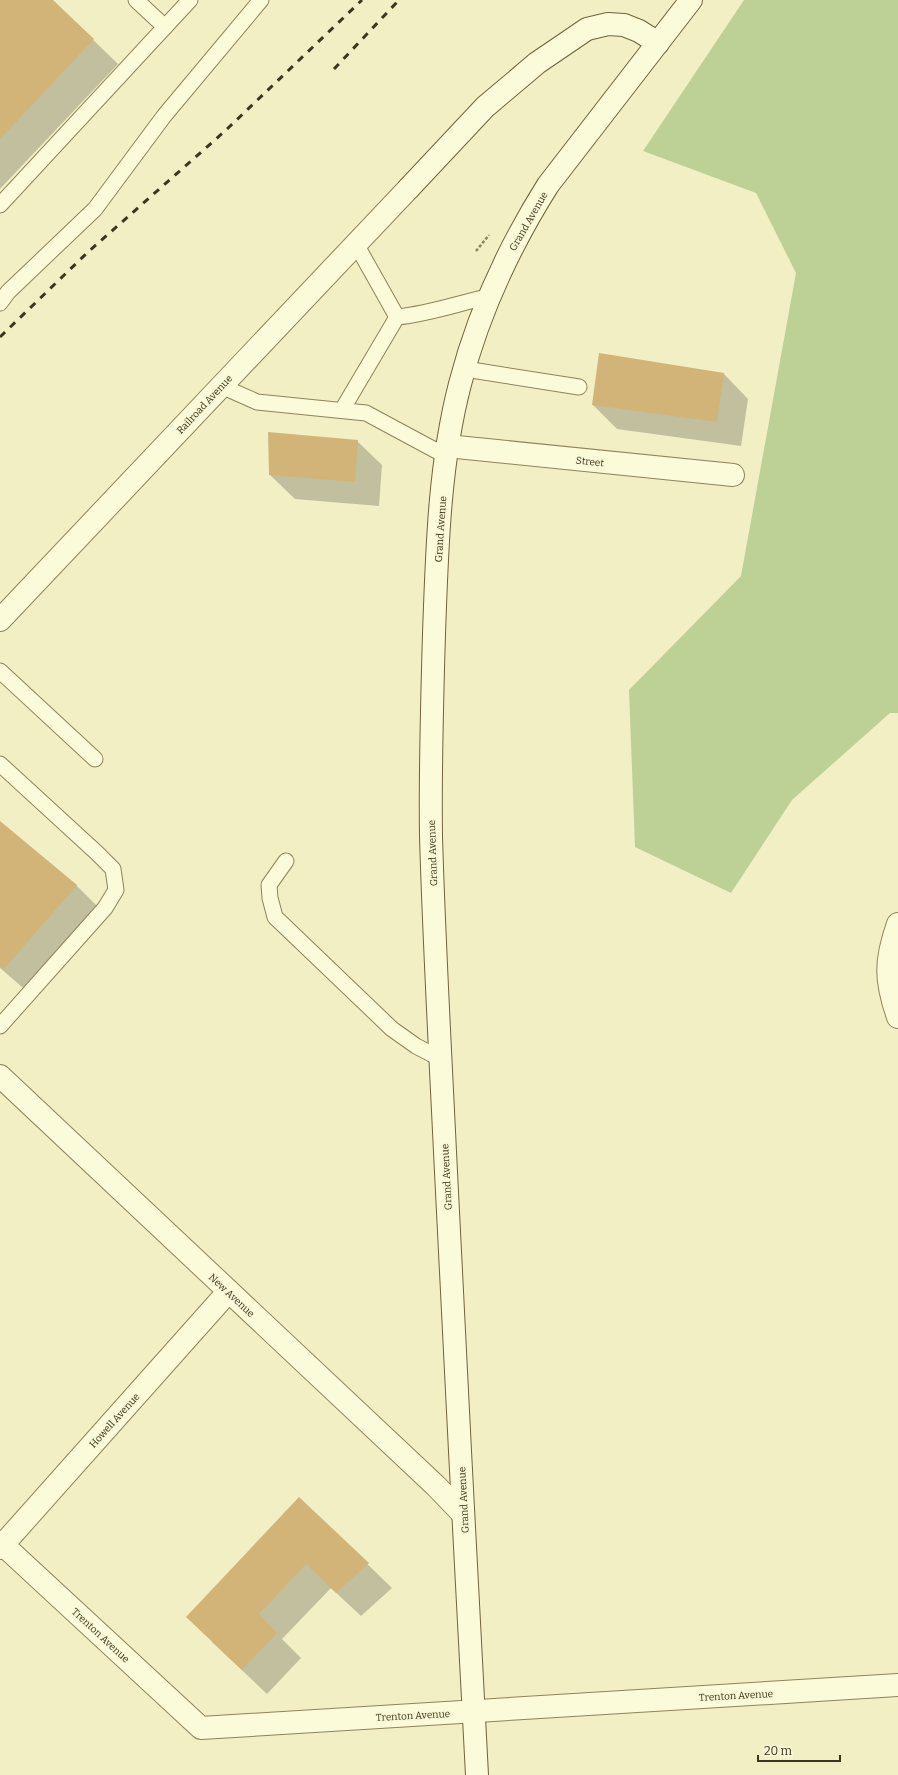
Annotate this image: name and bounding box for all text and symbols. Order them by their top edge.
street label: Grand Avenue [507,190,551,253]
street label: Railroad Avenue [174,373,235,437]
street label: Street [575,455,605,469]
street label: Grand Avenue [433,496,449,563]
street label: Grand Avenue [426,820,440,886]
street label: Grand Avenue [439,1143,455,1210]
street label: New Avenue [206,1271,257,1320]
street label: Howell Avenue [87,1391,142,1451]
street label: Grand Avenue [456,1466,472,1533]
street label: Trenton Avenue [69,1606,132,1665]
street label: Trenton Avenue [699,1688,773,1704]
street label: Trenton Avenue [376,1708,450,1724]
scale bar [758,1737,840,1763]
text: 20 m [764,1744,793,1758]

